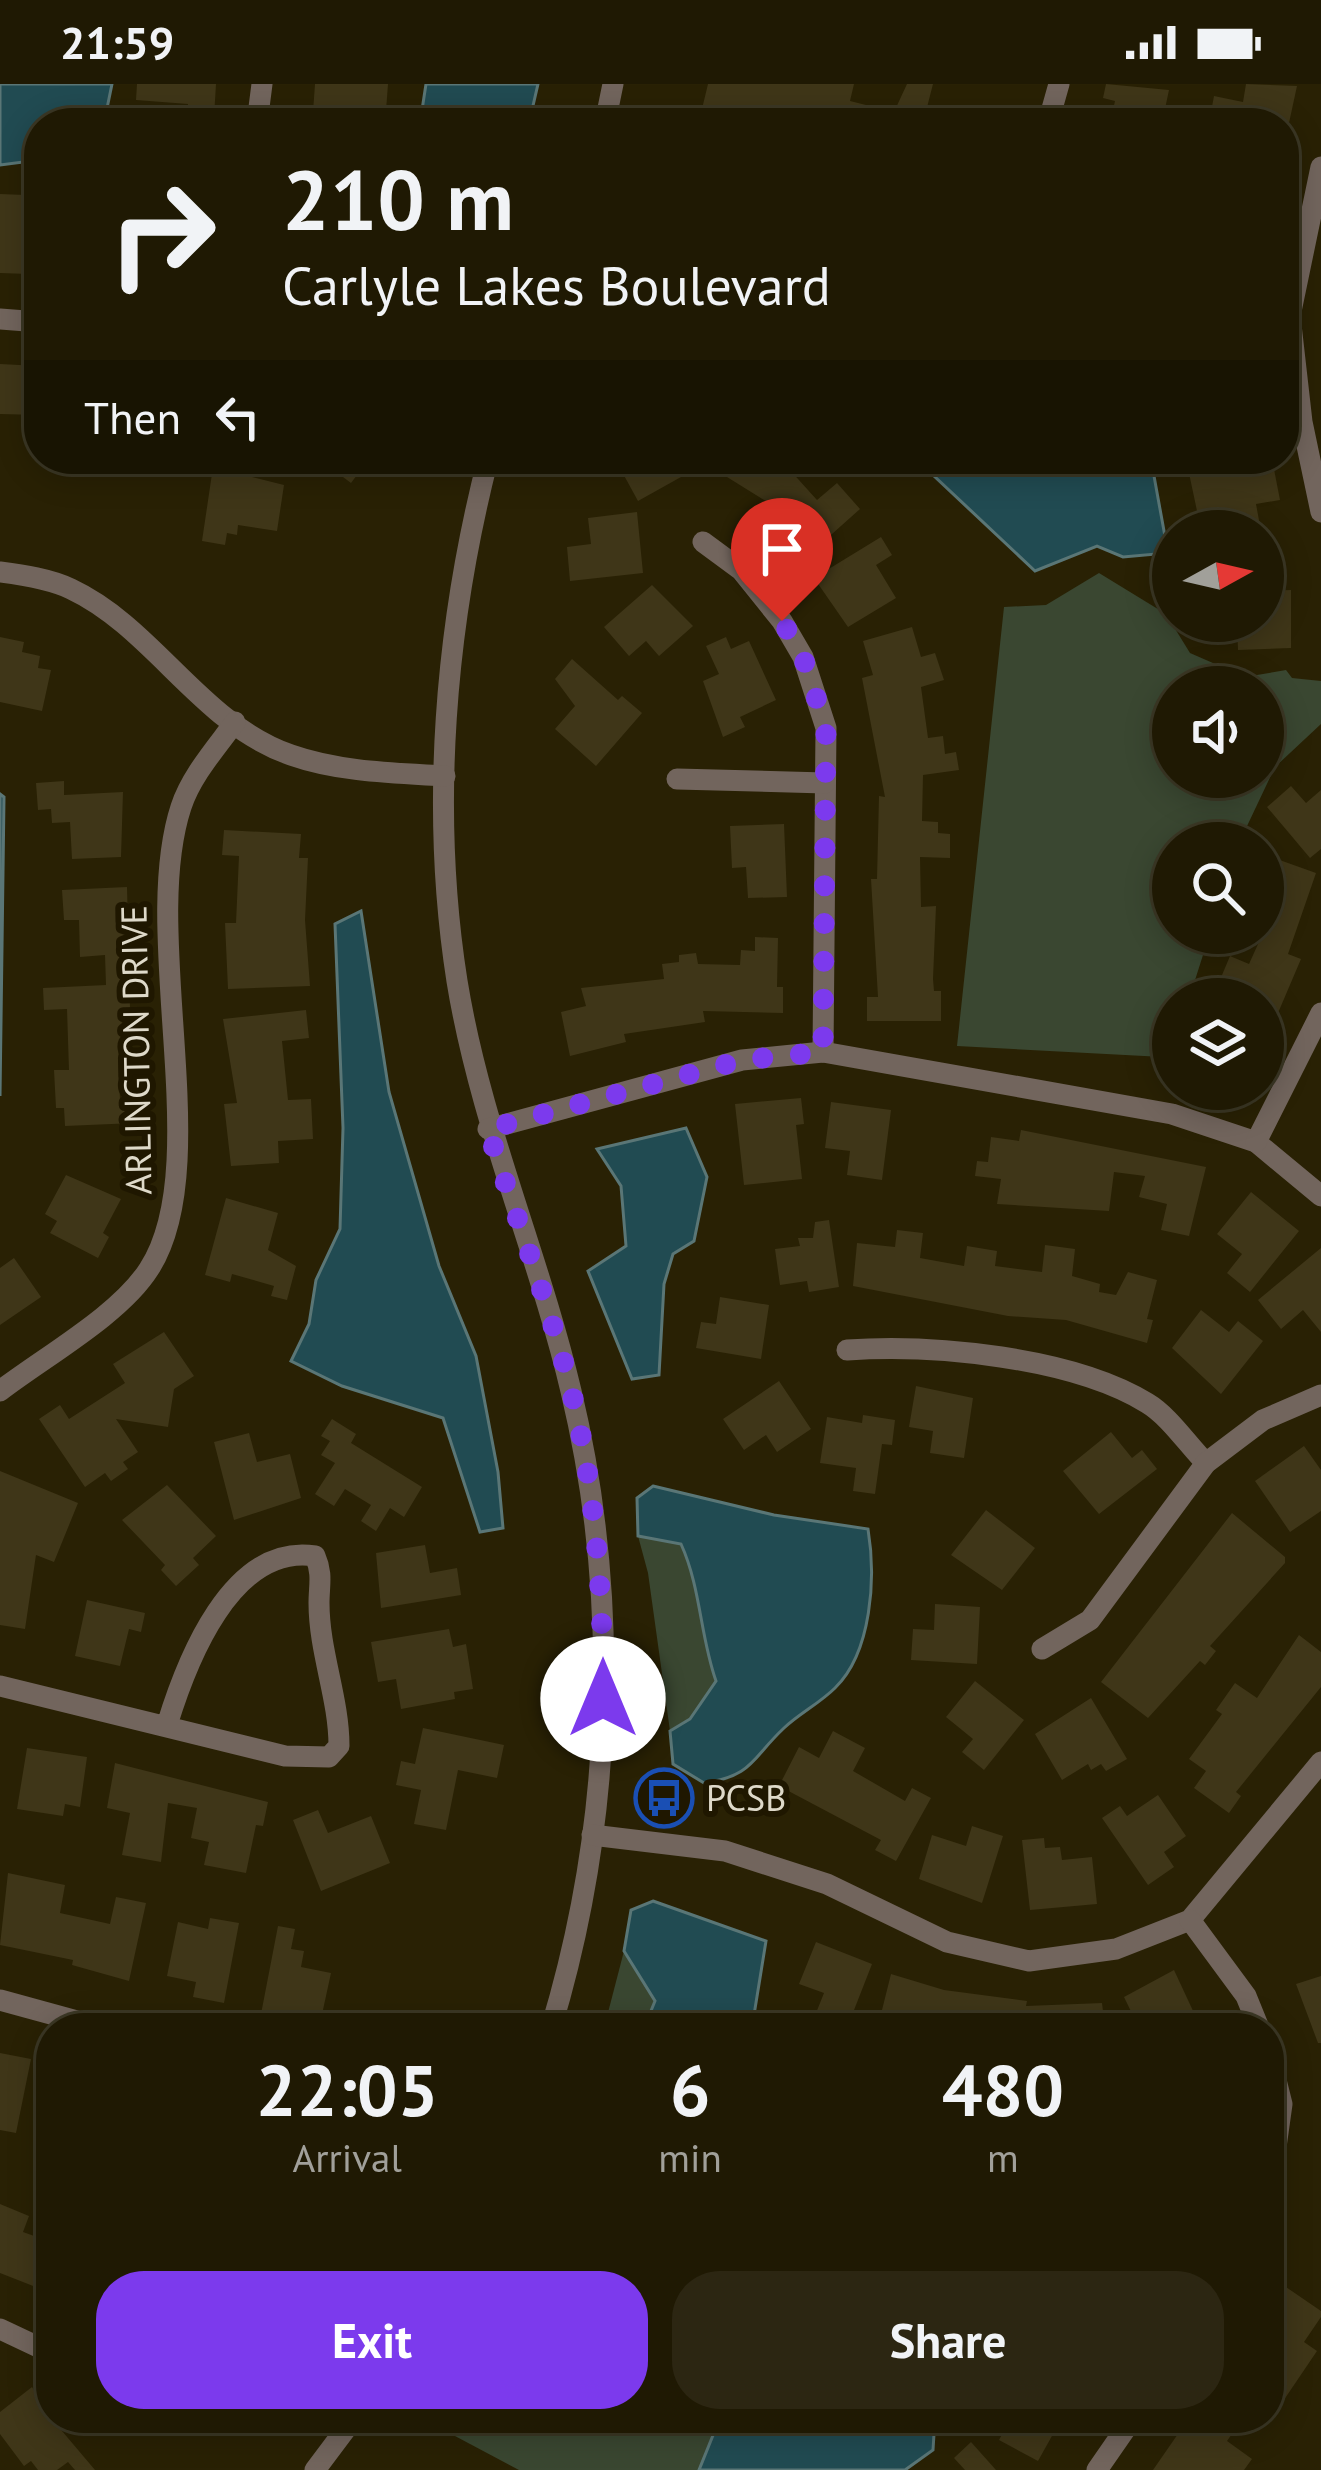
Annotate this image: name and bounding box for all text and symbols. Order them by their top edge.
text: 21:59 [60,13,174,71]
text: 210 m [282,144,514,253]
icon: right [84,156,240,312]
text: Carlyle Lakes Boulevard [282,250,831,320]
icon: left [205,384,271,450]
text: Then [84,388,181,446]
pin [731,498,833,621]
north arrow [1152,510,1284,642]
map controls [1152,510,1284,1110]
icon: arrive [749,516,815,582]
button: sound [1152,666,1284,798]
button: search [1152,822,1284,954]
street label: ARLINGTON DRIVE [109,905,162,1195]
button: layers [1152,978,1284,1110]
position arrow [540,1636,666,1762]
bus stop icon: PCSB [633,1767,695,1829]
place label: PCSB [706,1774,786,1821]
text: 22:05 [256,2043,439,2136]
text: 6 [670,2043,711,2136]
text: 480 [942,2043,1064,2136]
text: Arrival [293,2132,402,2183]
text: min [658,2132,722,2183]
text: m [987,2132,1019,2183]
button: Exit [96,2271,648,2409]
button: Share [672,2271,1224,2409]

